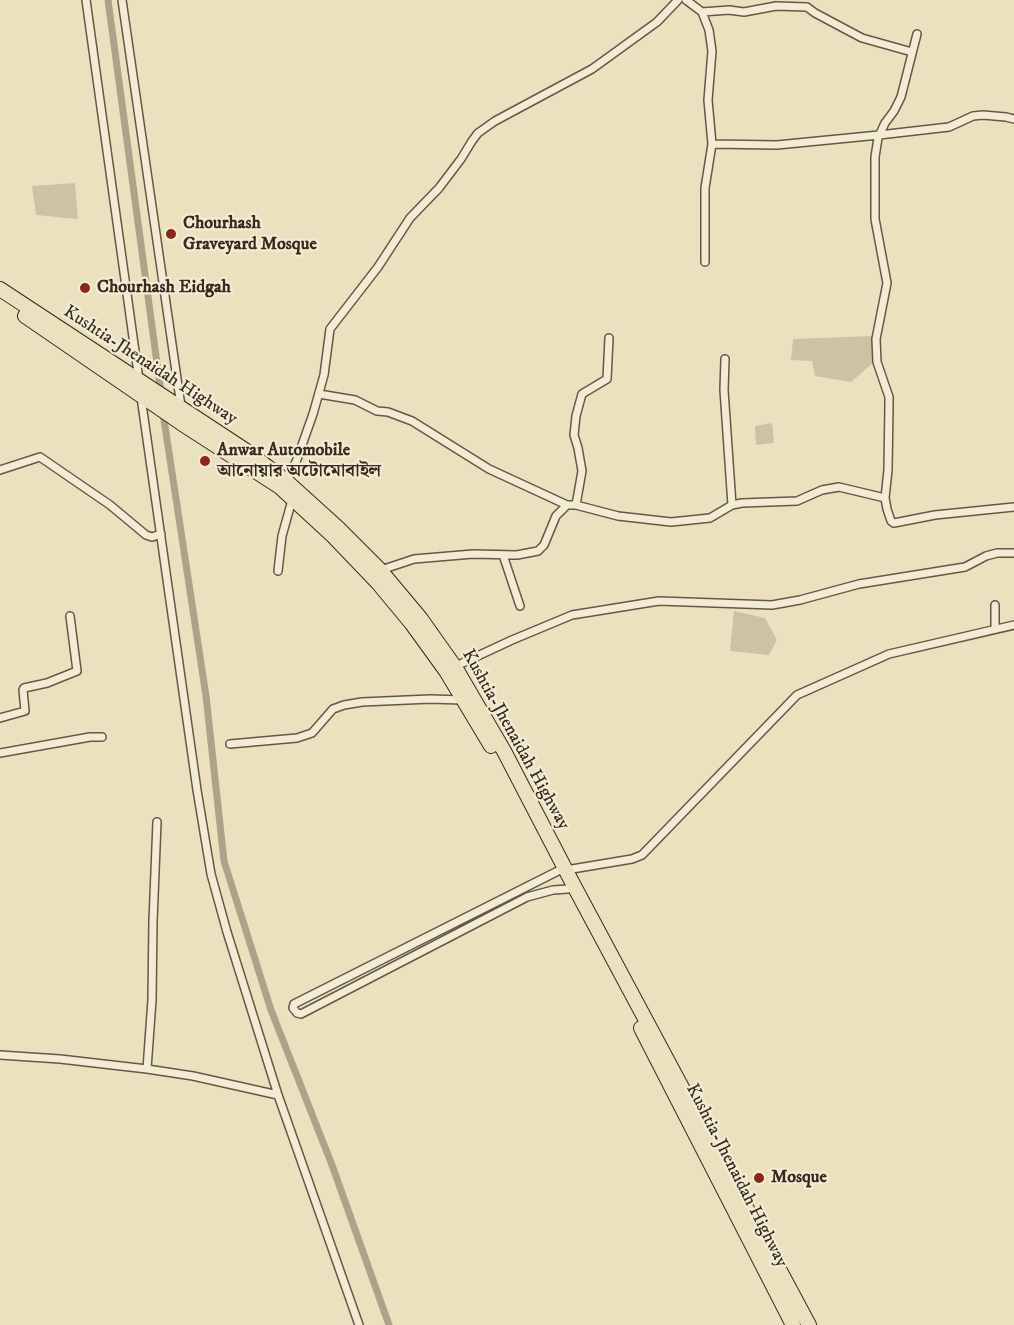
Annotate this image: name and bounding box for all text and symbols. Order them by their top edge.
place label: Chourhash Graveyard Mosque [183,213,317,256]
marker: Chourhash Graveyard Mosque [164,227,178,241]
place label: Chourhash Eidgah [97,277,231,299]
marker: Chourhash Eidgah [78,281,92,295]
street label: Kushtia-Jhenaidah Highway [59,302,241,430]
place label: Anwar Automobile আনোয়ার অটোমোবাইল [217,440,381,482]
marker: Anwar Automobile আনোয়ার অটোমোবাইল [198,454,212,468]
street label: Kushtia-Jhenaidah Highway [456,646,574,834]
street label: Kushtia-Jhenaidah Highway [680,1081,792,1271]
place label: Mosque [771,1167,827,1189]
marker: Mosque [752,1171,766,1185]

